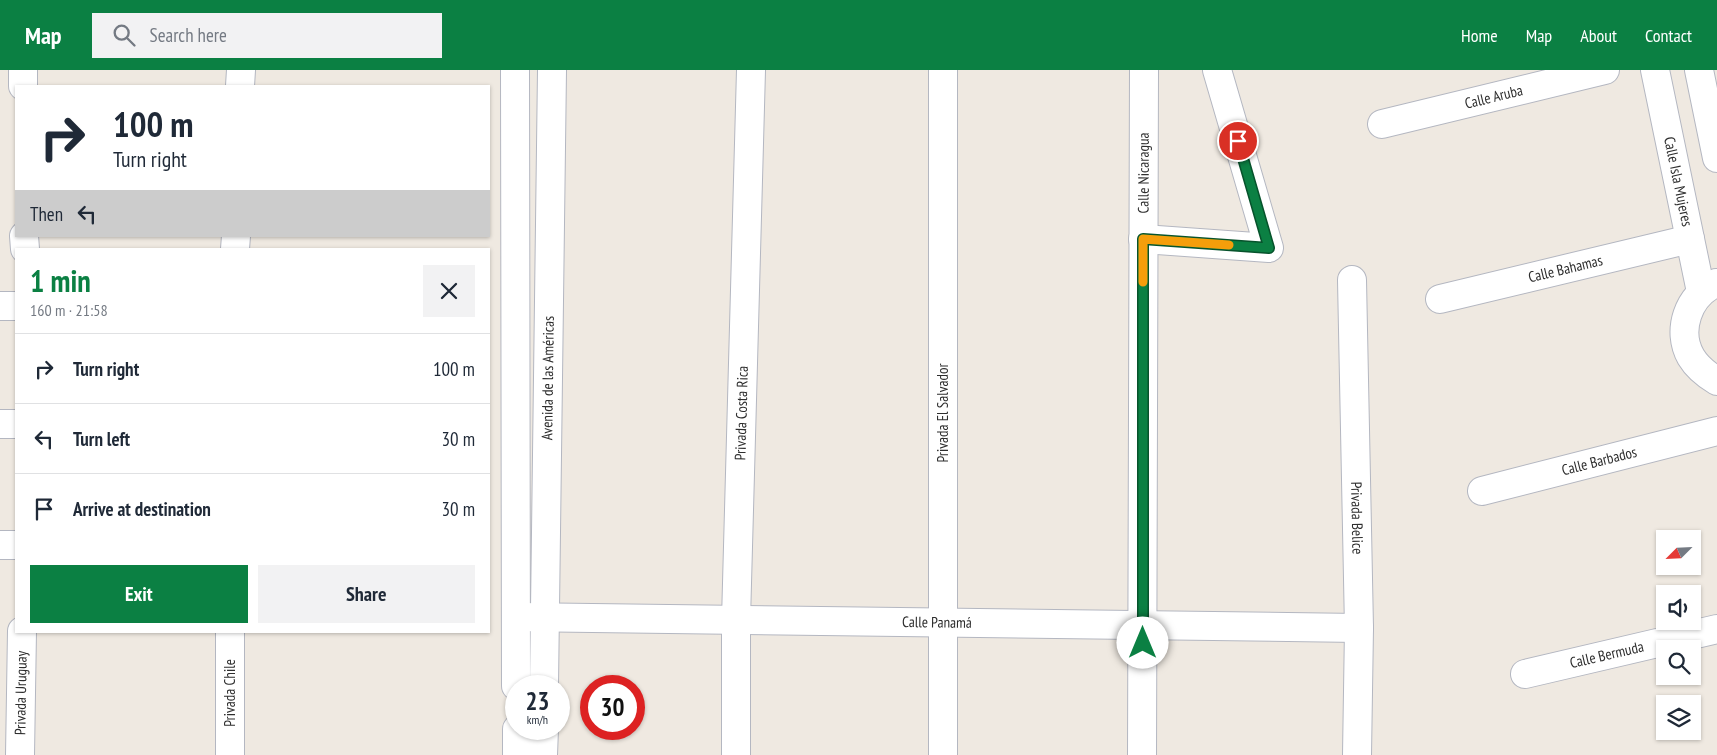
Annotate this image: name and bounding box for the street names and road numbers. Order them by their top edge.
street label: Calle Aruba [1463,80,1525,113]
street label: Calle Nicaragua [1134,132,1153,214]
street label: Calle Isla Mujeres [1660,135,1697,228]
street label: Calle Bahamas [1526,250,1604,286]
street label: Avenida de las Américas [537,316,558,440]
street label: Privada El Salvador [933,363,952,463]
street label: Privada Costa Rica [730,366,752,461]
street label: Calle Barbados [1560,442,1639,479]
street label: Privada Belice [1347,481,1368,554]
street label: Calle Panamá [902,612,972,632]
street label: Calle Bermuda [1568,637,1645,672]
street label: Privada Uruguay [10,650,31,735]
street label: Privada Chile [220,659,239,727]

